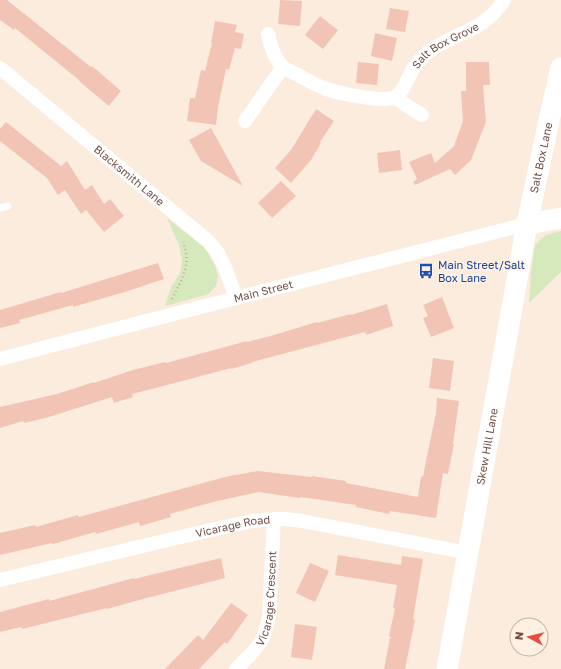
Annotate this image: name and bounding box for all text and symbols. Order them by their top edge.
street label: Salt Box Grove [409,19,481,71]
street label: Salt Box Lane [527,121,555,194]
street label: Blacksmith Lane [92,142,167,208]
place label: Main Street/Salt Box Lane [438,258,525,284]
bus stop icon: Main Street/Salt Box Lane [417,262,435,280]
street label: Main Street [232,277,294,304]
street label: Skew Hill Lane [473,407,500,486]
street label: Vicarage Road [194,512,271,539]
street label: Vicarage Crescent [253,551,278,648]
north arrow [509,617,549,657]
text: N [512,631,526,641]

